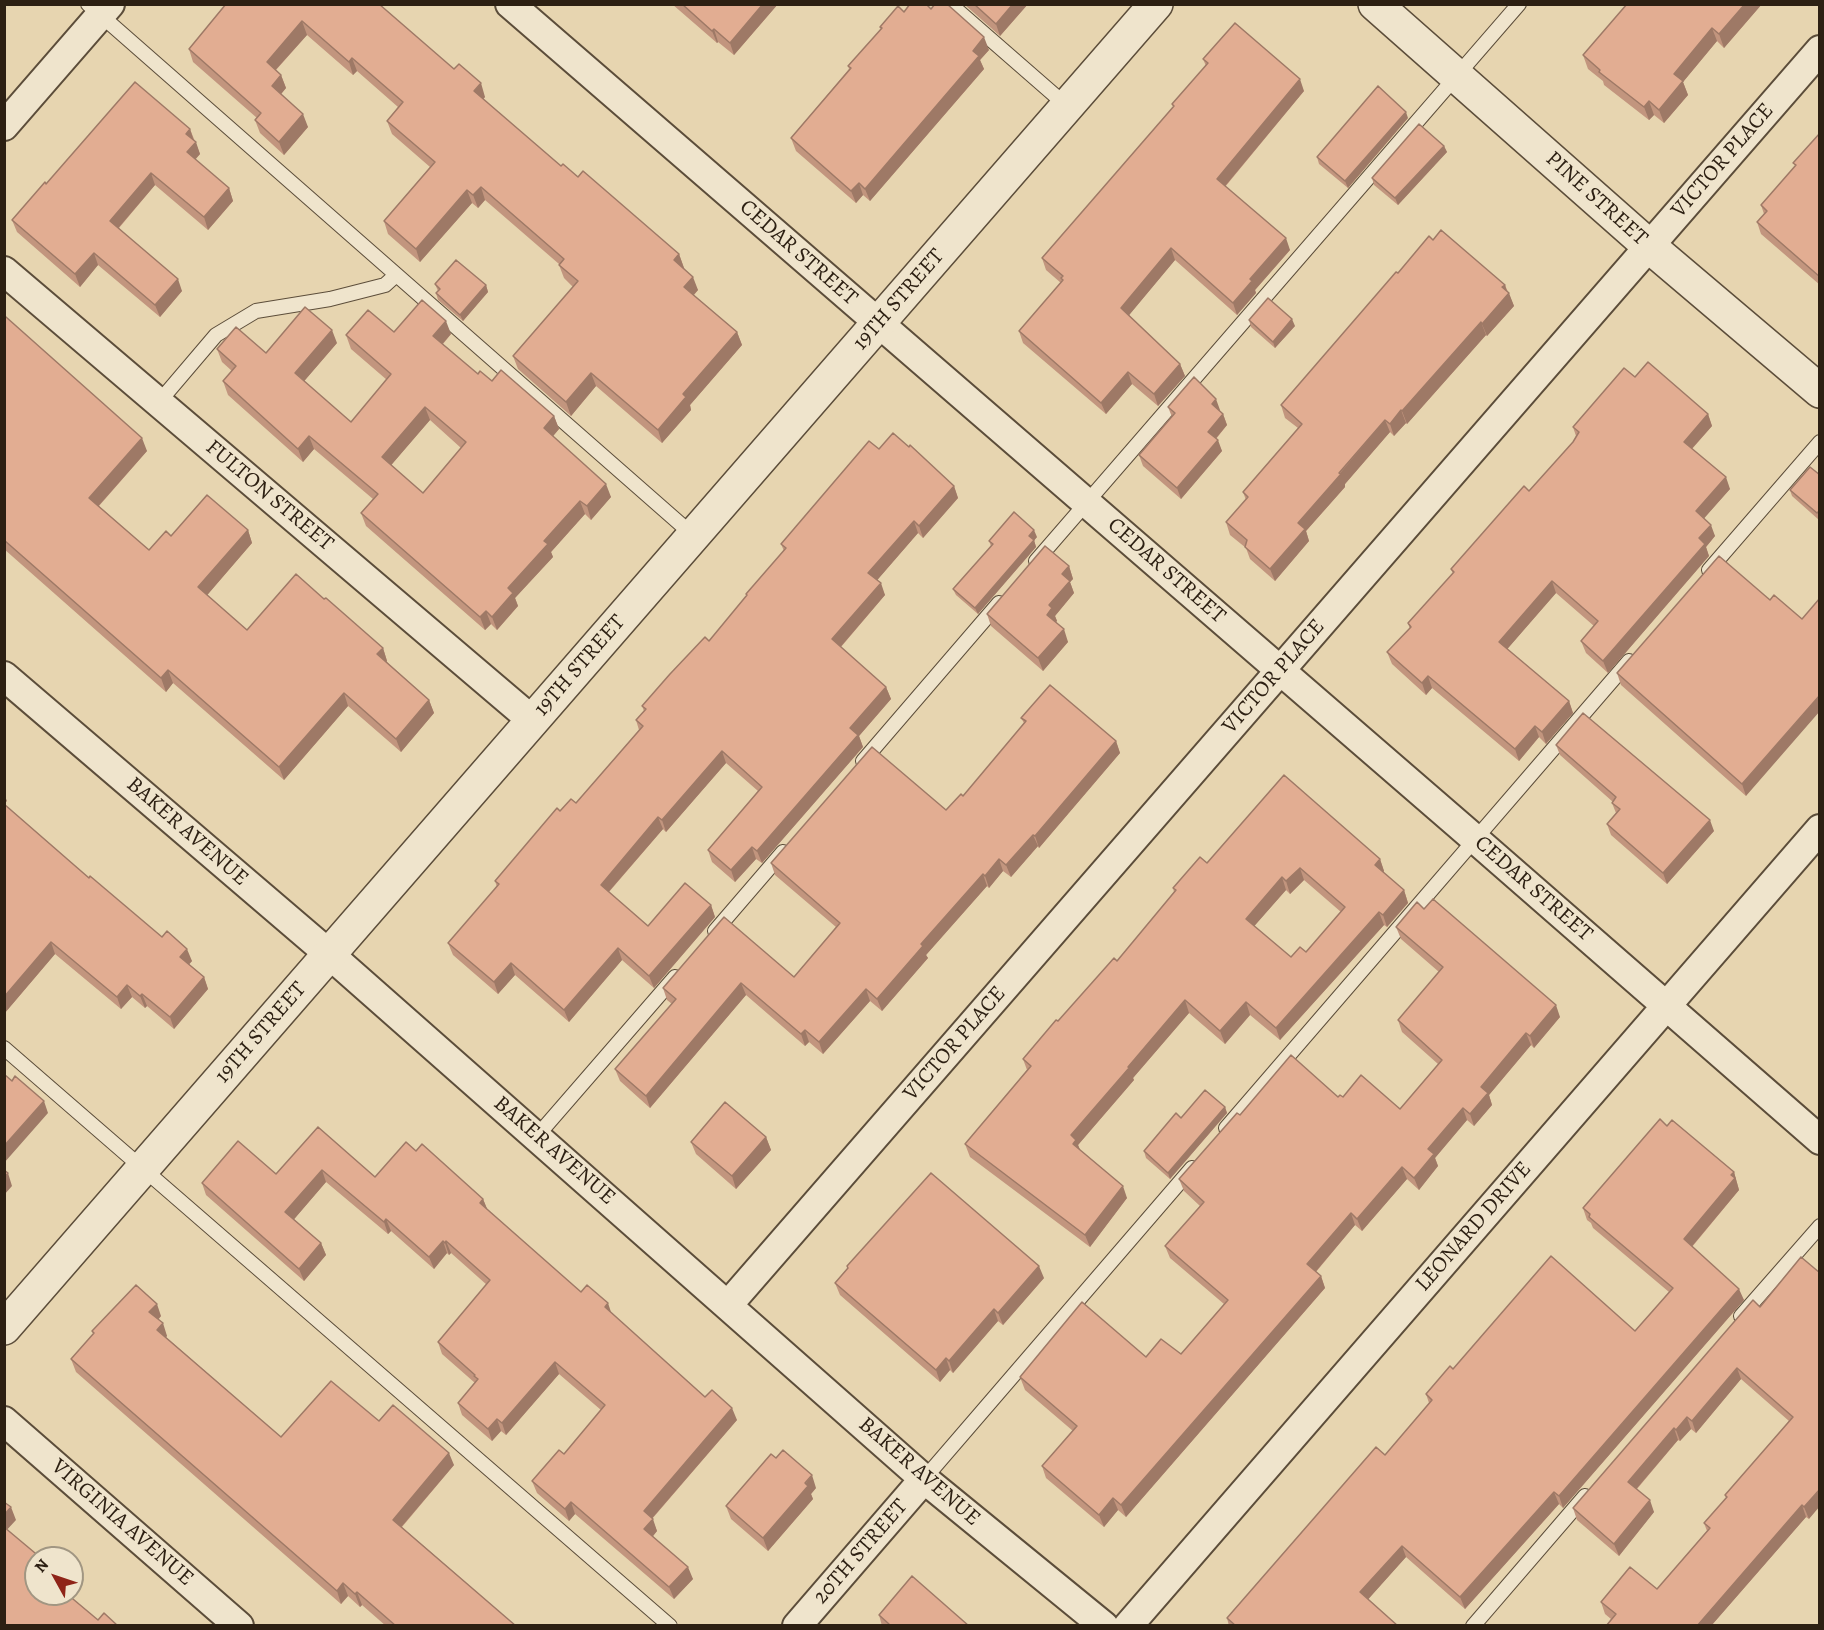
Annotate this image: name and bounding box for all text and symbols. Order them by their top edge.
street label: VICTOR PLACE [1666,98,1780,224]
street label: PINE STREET [1539,146,1653,252]
street label: CEDAR STREET [734,195,862,311]
street label: 19TH STREET [848,244,950,356]
street label: FULTON STREET [200,435,338,557]
street label: CEDAR STREET [1102,513,1230,629]
street label: 19TH STREET [529,610,631,722]
street label: VICTOR PLACE [1217,614,1331,740]
street label: BAKER AVENUE [121,772,253,892]
street label: CEDAR STREET [1469,831,1597,947]
street label: 19TH STREET [210,977,312,1089]
street label: VICTOR PLACE [898,981,1012,1107]
street label: BAKER AVENUE [488,1091,620,1211]
street label: LEONARD DRIVE [1410,1157,1538,1297]
street label: BAKER AVENUE [853,1412,985,1532]
street label: VIRGINIA AVENUE [45,1454,199,1592]
street label: 20TH STREET [808,1494,914,1610]
north arrow [24,1546,84,1606]
text: N [30,1554,54,1577]

